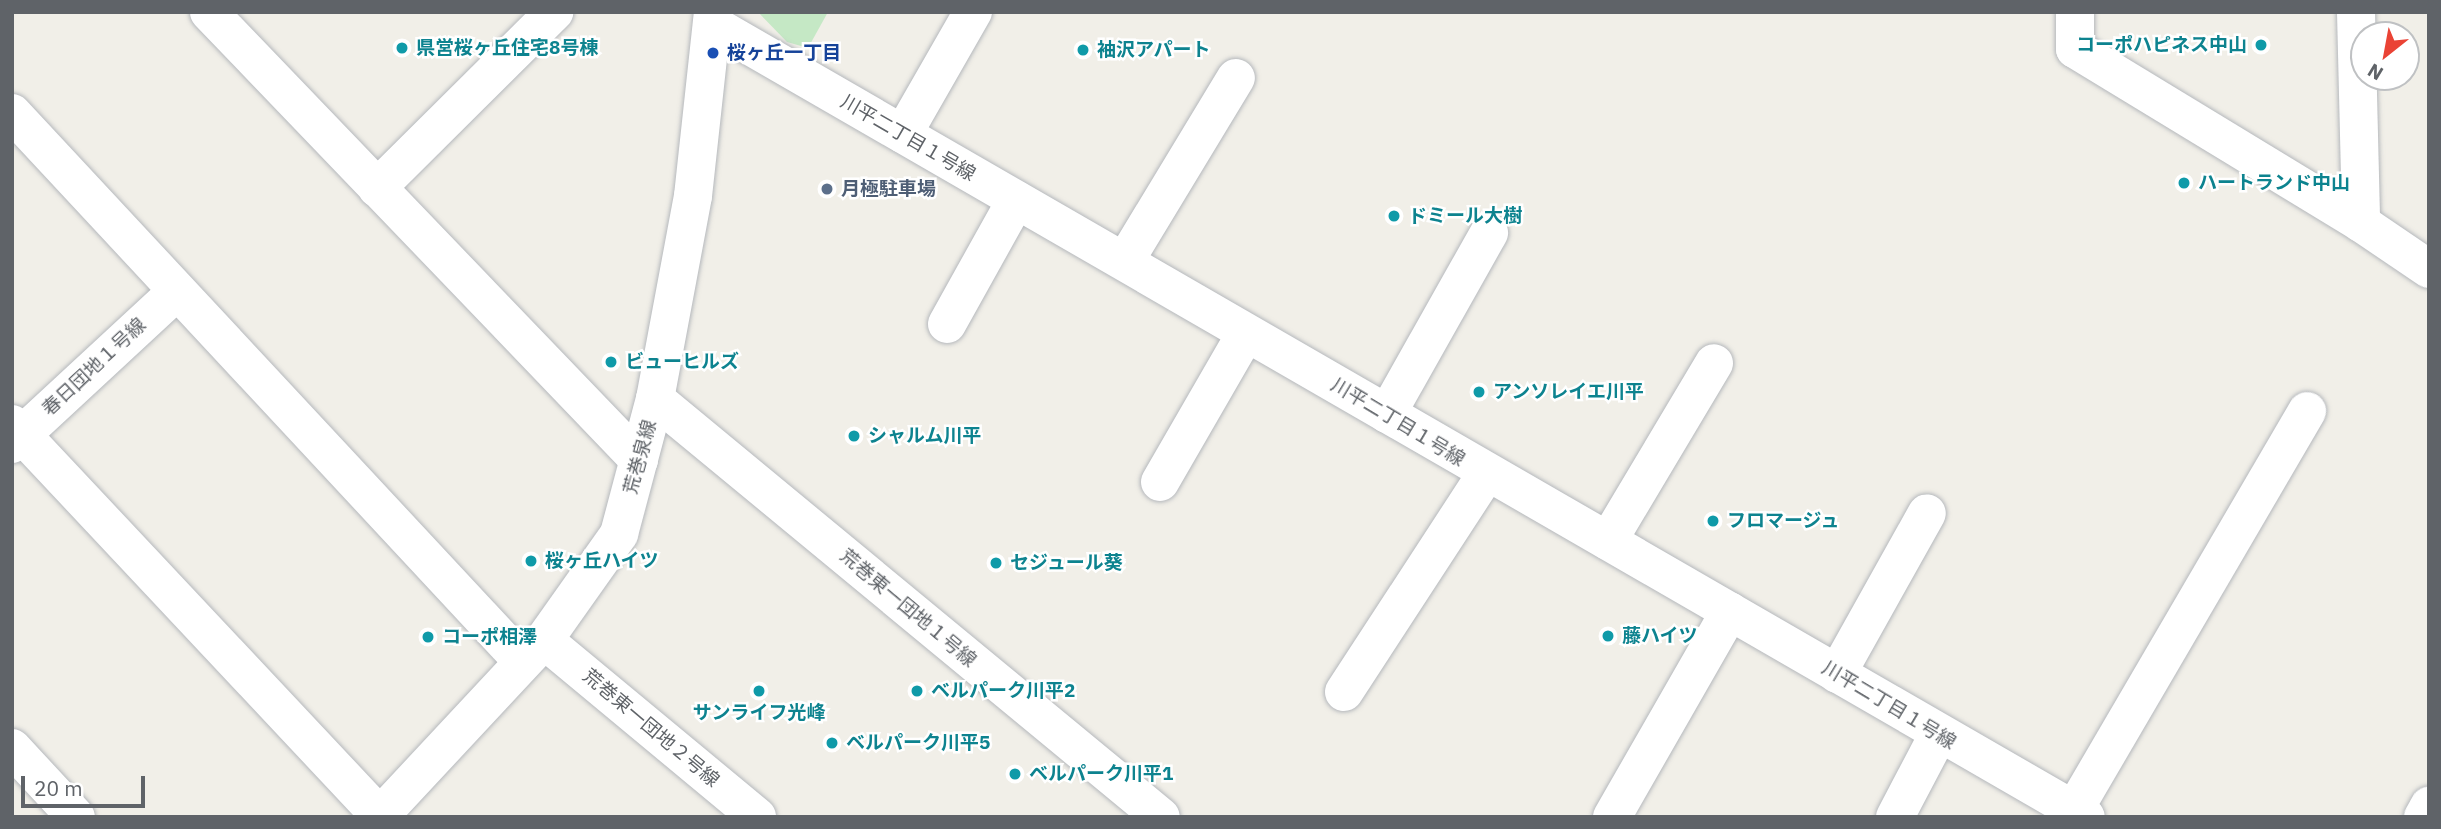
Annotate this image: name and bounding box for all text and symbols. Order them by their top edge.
north arrow [2350,21,2420,91]
place label: コーポハピネス中山 [2076,34,2247,56]
place label: 県営桜ヶ丘住宅8号棟 [416,37,598,59]
marker: コーポハピネス中山 [2253,37,2269,53]
place label: 袖沢アパート [1097,39,1211,61]
marker: 県営桜ヶ丘住宅8号棟 [394,40,410,56]
place label: 桜ヶ丘一丁目 [727,42,841,64]
marker: 袖沢アパート [1075,42,1091,58]
marker: 桜ヶ丘一丁目 [705,45,721,61]
text: N [2363,58,2387,86]
street label: 川平二丁目１号線 [836,90,980,186]
place label: ハートランド中山 [2198,172,2350,194]
marker: ハートランド中山 [2176,175,2192,191]
place label: 月極駐車場 [841,178,936,200]
marker: 月極駐車場 [819,181,835,197]
place label: ドミール大樹 [1408,205,1522,227]
marker: ドミール大樹 [1386,208,1402,224]
street label: 春日団地１号線 [38,313,150,421]
place label: ビューヒルズ [625,351,739,373]
marker: ビューヒルズ [603,354,619,370]
street label: 川平二丁目１号線 [1327,373,1469,471]
place label: アンソレイエ川平 [1493,381,1645,403]
marker: アンソレイエ川平 [1471,384,1487,400]
street label: 荒巻泉線 [619,417,661,497]
place label: シャルム川平 [868,425,982,447]
marker: シャルム川平 [846,428,862,444]
place label: フロマージュ [1727,510,1841,532]
marker: フロマージュ [1705,513,1721,529]
street label: 荒巻東一団地１号線 [835,544,981,672]
place label: 桜ヶ丘ハイツ [545,550,659,572]
place label: セジュール葵 [1010,552,1124,574]
marker: 桜ヶ丘ハイツ [523,553,539,569]
marker: セジュール葵 [988,555,1004,571]
place label: 藤ハイツ [1622,625,1698,647]
place label: コーポ相澤 [442,626,537,648]
marker: 藤ハイツ [1600,628,1616,644]
marker: コーポ相澤 [420,629,436,645]
street label: 川平二丁目１号線 [1818,656,1960,754]
street label: 荒巻東一団地２号線 [578,664,724,792]
place label: ベルパーク川平2 [931,680,1075,702]
marker: サンライフ光峰 [751,683,767,699]
marker: ベルパーク川平2 [909,683,925,699]
place label: サンライフ光峰 [693,702,825,724]
place label: ベルパーク川平5 [846,732,990,754]
marker: ベルパーク川平5 [824,735,840,751]
scale bar [24,762,149,806]
place label: ベルパーク川平1 [1029,763,1173,785]
marker: ベルパーク川平1 [1007,766,1023,782]
text: 20 m [34,774,83,802]

